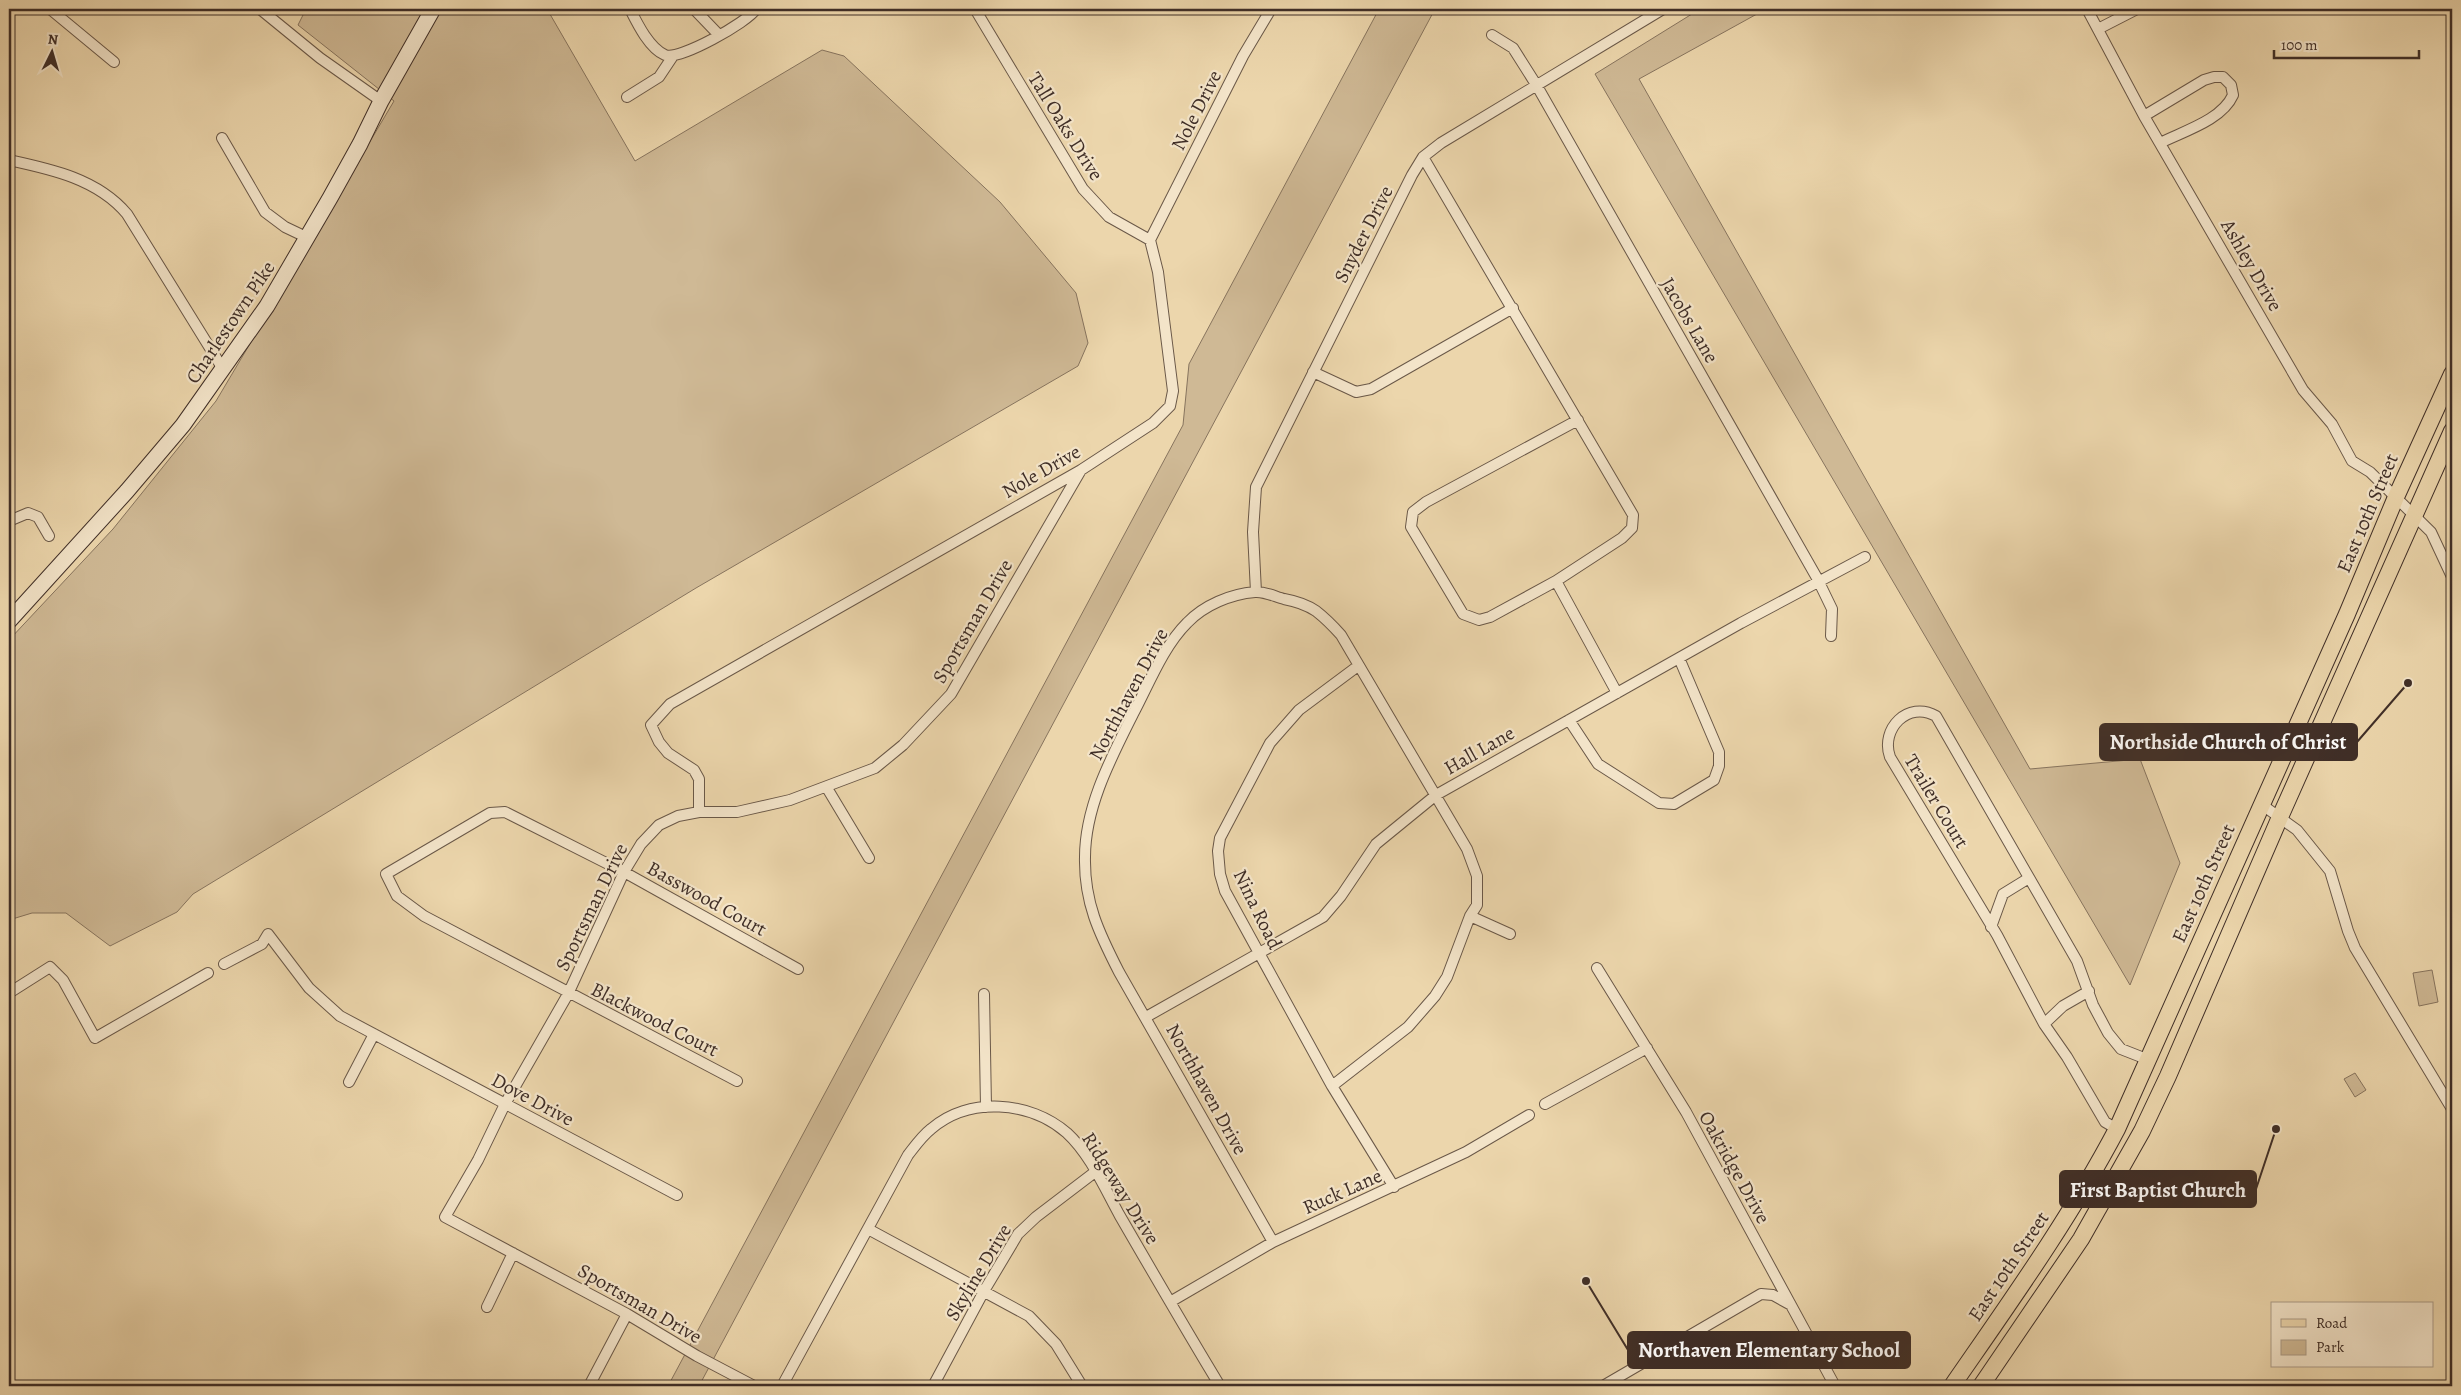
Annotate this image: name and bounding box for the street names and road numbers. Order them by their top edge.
street label: Nole Drive [1165,65,1228,155]
street label: Tall Oaks Drive [1022,67,1110,186]
street label: Snyder Drive [1327,181,1400,287]
street label: Ashley Drive [2214,213,2289,316]
street label: Charlestown Pike [179,256,281,389]
street label: Jacobs Lane [1654,272,1725,368]
street label: Nole Drive [997,438,1086,505]
street label: East 10th Street [2330,449,2405,577]
street label: Sportsman Drive [926,554,1019,688]
street label: Northhaven Drive [1082,623,1175,765]
street label: Hall Lane [1439,719,1519,781]
street label: Trailer Court [1898,749,1975,854]
street label: East 10th Street [2165,819,2242,947]
street label: Sportsman Drive [549,839,634,976]
street label: Basswood Court [642,854,772,943]
street label: Nina Road [1227,865,1289,954]
street label: Blackwood Court [586,976,724,1063]
street label: Northhaven Drive [1159,1019,1254,1160]
street label: Dove Drive [487,1066,579,1133]
street label: Oakridge Drive [1692,1106,1777,1228]
street label: Ridgeway Drive [1075,1127,1166,1250]
street label: Ruck Lane [1298,1162,1386,1221]
street label: East 10th Street [1962,1206,2055,1327]
street label: Skyline Drive [939,1219,1018,1326]
street label: Sportsman Drive [573,1257,707,1350]

